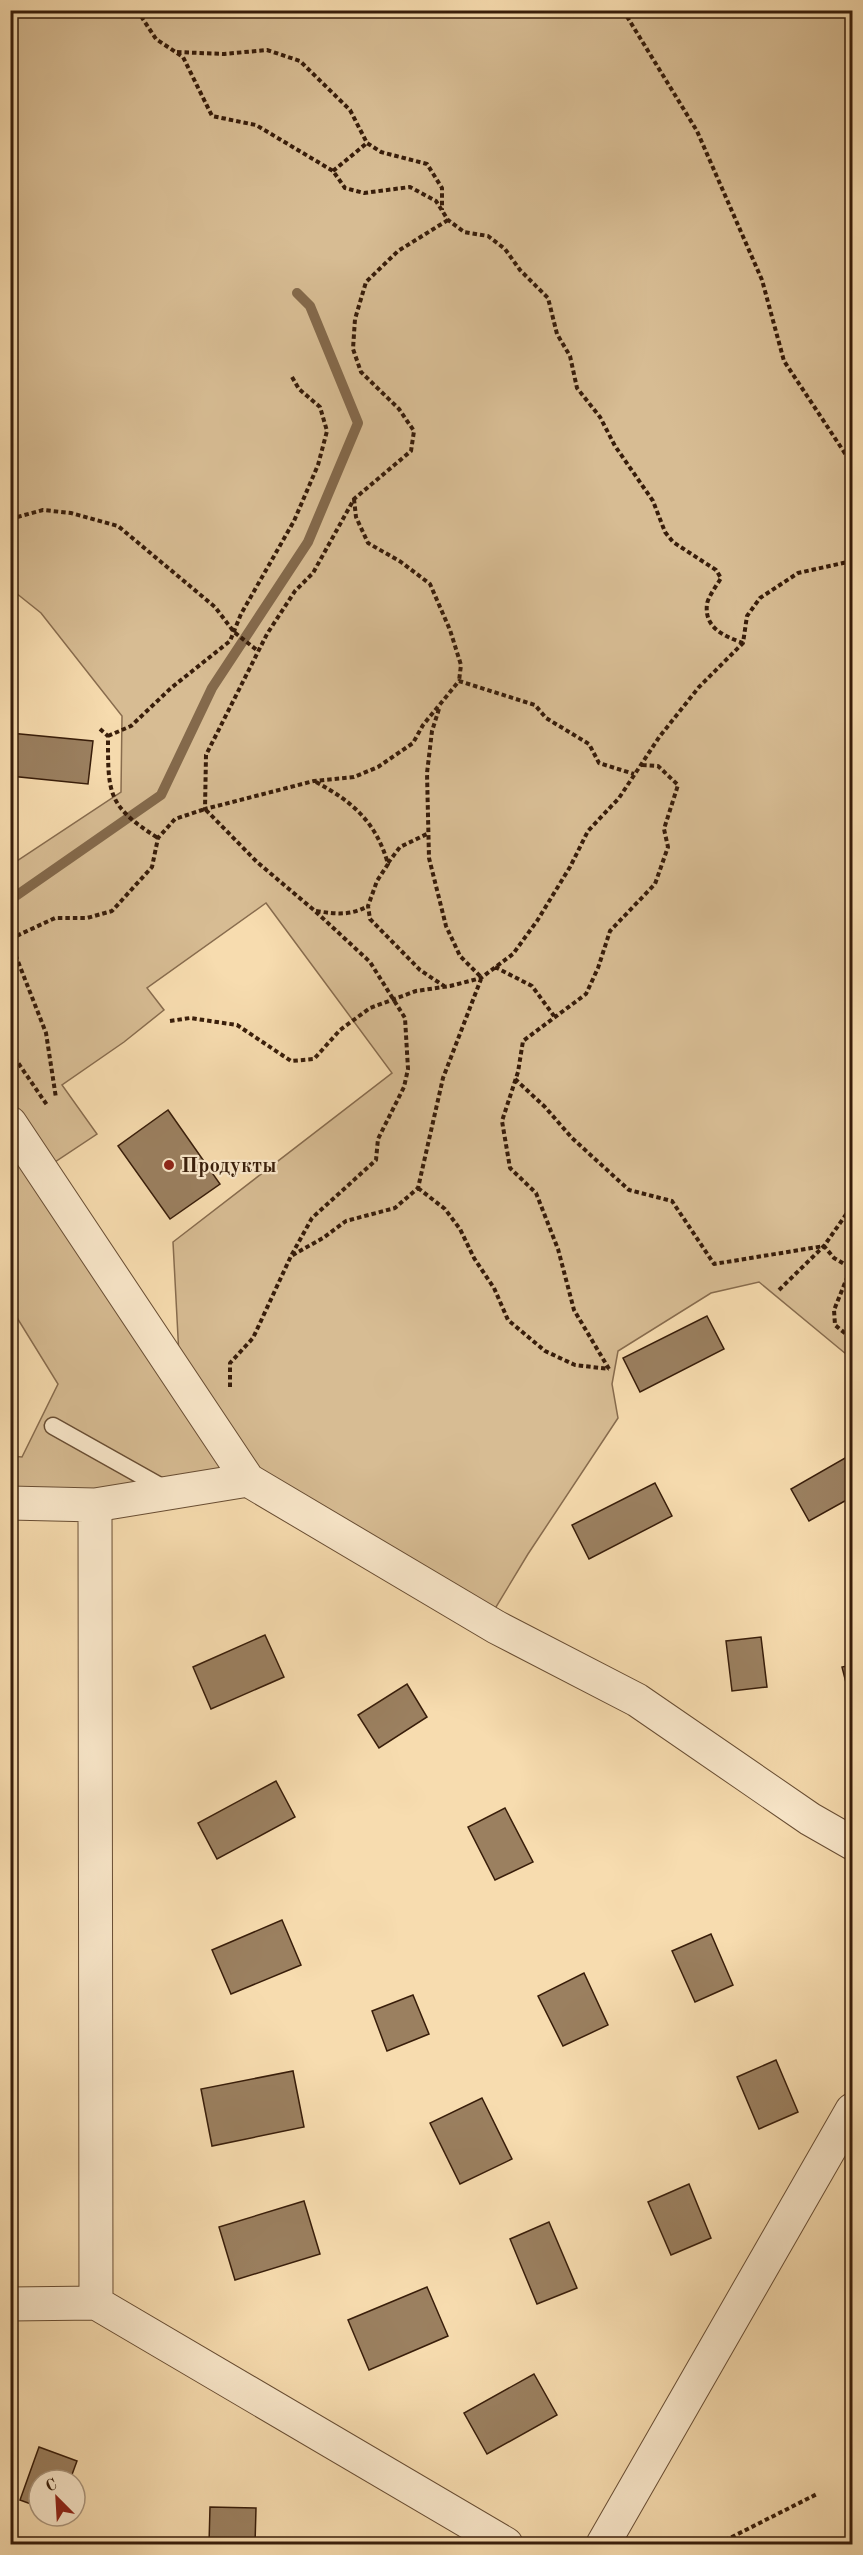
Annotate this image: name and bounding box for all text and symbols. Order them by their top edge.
place label: Продукты [181,1156,277,1177]
marker: Продукты [162,1158,176,1172]
north arrow [27,2468,87,2528]
text: С [44,2477,60,2496]

